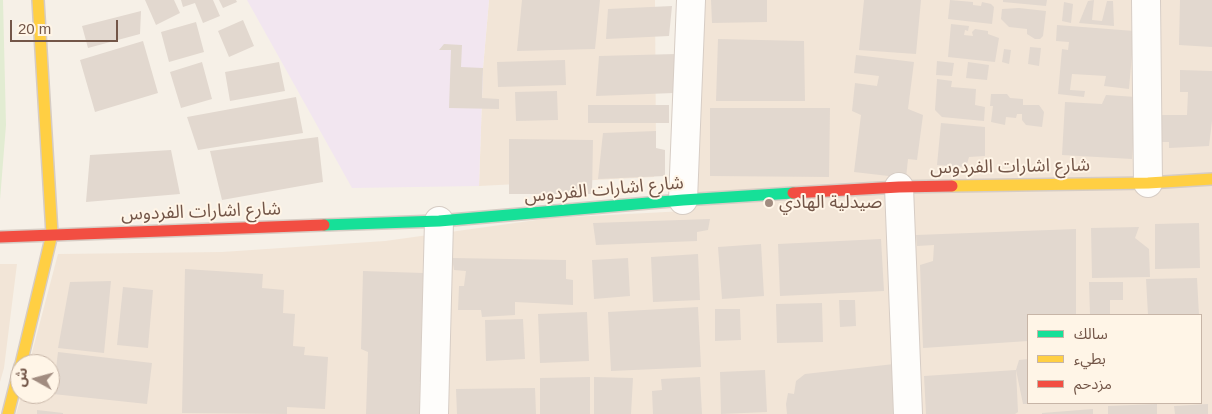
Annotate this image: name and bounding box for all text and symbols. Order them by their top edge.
scale bar [12,10,120,42]
text: 20 m [18,20,51,37]
street label: شارع اشارات الفردوس [930,155,1090,179]
street label: شارع اشارات الفردوس [523,172,685,208]
place label: صيدلية الهادي [779,192,882,214]
marker: صيدلية الهادي [763,197,775,209]
street label: شارع اشارات الفردوس [121,198,281,226]
legend [1027,314,1202,404]
text: سالك [1074,325,1108,342]
text: بطيء [1074,350,1106,367]
north arrow [10,354,60,404]
text: ش [12,367,30,388]
text: مزدحم [1074,375,1112,392]

